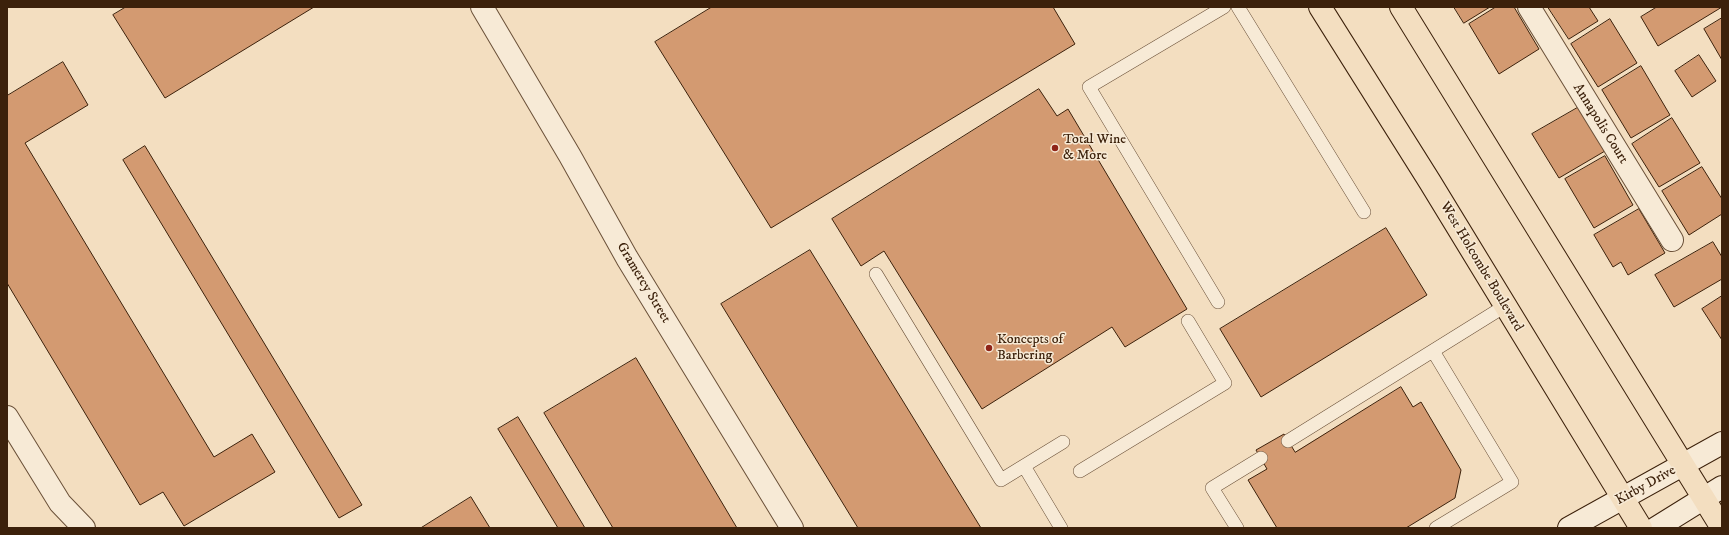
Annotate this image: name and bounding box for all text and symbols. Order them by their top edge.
street label: Annapolis Court [1569,81,1631,167]
place label: Total Wine & More [1063,132,1126,164]
marker: Total Wine & More [1050,143,1060,153]
street label: West Holcombe Boulevard [1436,199,1526,335]
street label: Gramercy Street [612,240,674,326]
place label: Koncepts of Barbering [997,332,1063,364]
marker: Koncepts of Barbering [984,343,994,353]
street label: Kirby Drive [1613,463,1679,509]

